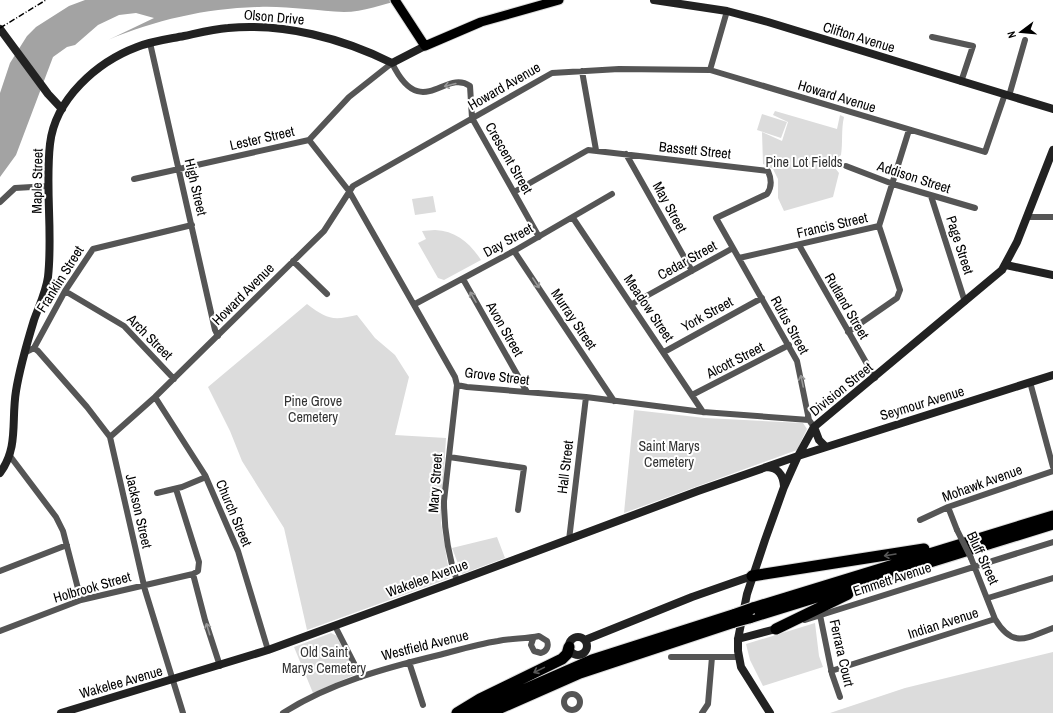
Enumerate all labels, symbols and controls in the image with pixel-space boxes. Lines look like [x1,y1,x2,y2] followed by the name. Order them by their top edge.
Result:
[243,5,305,29] street label: Olson Drive
[1001,12,1041,52] north arrow
[821,18,897,56] street label: Clifton Avenue
[1004,30,1019,40] text: N
[464,58,544,114] street label: Howard Avenue
[796,76,878,116] street label: Howard Avenue
[444,82,457,89] one-way arrow
[481,119,537,197] street label: Crescent Street
[228,122,296,154] street label: Lester Street
[658,137,732,163] street label: Bassett Street
[27,148,47,214] street label: Maple Street
[765,153,843,171] park label: Pine Lot Fields
[874,156,953,197] street label: Addison Street
[181,157,211,217] street label: High Street
[649,178,691,236] street label: May Street
[795,208,869,242] street label: Francis Street
[942,213,978,277] street label: Page Street
[480,219,536,261] street label: Day Street
[654,236,720,284] street label: Cedar Street
[32,242,88,316] street label: Franklin Street
[208,259,278,329] street label: Howard Avenue
[821,270,873,342] street label: Rutland Street
[620,271,678,345] street label: Meadow Street
[532,278,540,289] one-way arrow
[547,285,601,353] street label: Murray Street
[469,291,477,303] one-way arrow
[678,292,736,336] street label: York Street
[767,293,813,357] street label: Rufus Street
[482,298,528,359] street label: Avon Street
[123,310,177,364] street label: Arch Street
[702,338,767,383] street label: Alcott Street
[806,358,876,420] street label: Division Street
[464,363,530,389] street label: Grove Street
[798,375,806,388] one-way arrow
[878,382,966,424] street label: Seymour Avenue
[284,392,342,426] park label: Pine Grove Cemetery
[638,437,700,471] park label: Saint Marys Cemetery
[553,439,577,495] street label: Hall Street
[424,453,446,513] street label: Mary Street
[939,460,1025,506] street label: Mohawk Avenue
[122,472,156,550] street label: Jackson Street
[212,477,256,549] street label: Church Street
[963,529,1003,587] street label: Bluff Street
[884,551,897,559] one-way arrow
[384,555,470,601] street label: Wakelee Avenue
[851,558,933,600] street label: Emmett Avenue
[51,567,133,607] street label: Holbrook Street
[905,603,981,643] street label: Indian Avenue
[826,618,858,688] street label: Ferrara Court
[203,623,211,635] one-way arrow
[380,626,470,664] street label: Westfield Avenue
[282,643,366,677] park label: Old Saint Marys Cemetery
[77,662,165,702] street label: Wakelee Avenue
[534,667,546,674] one-way arrow

